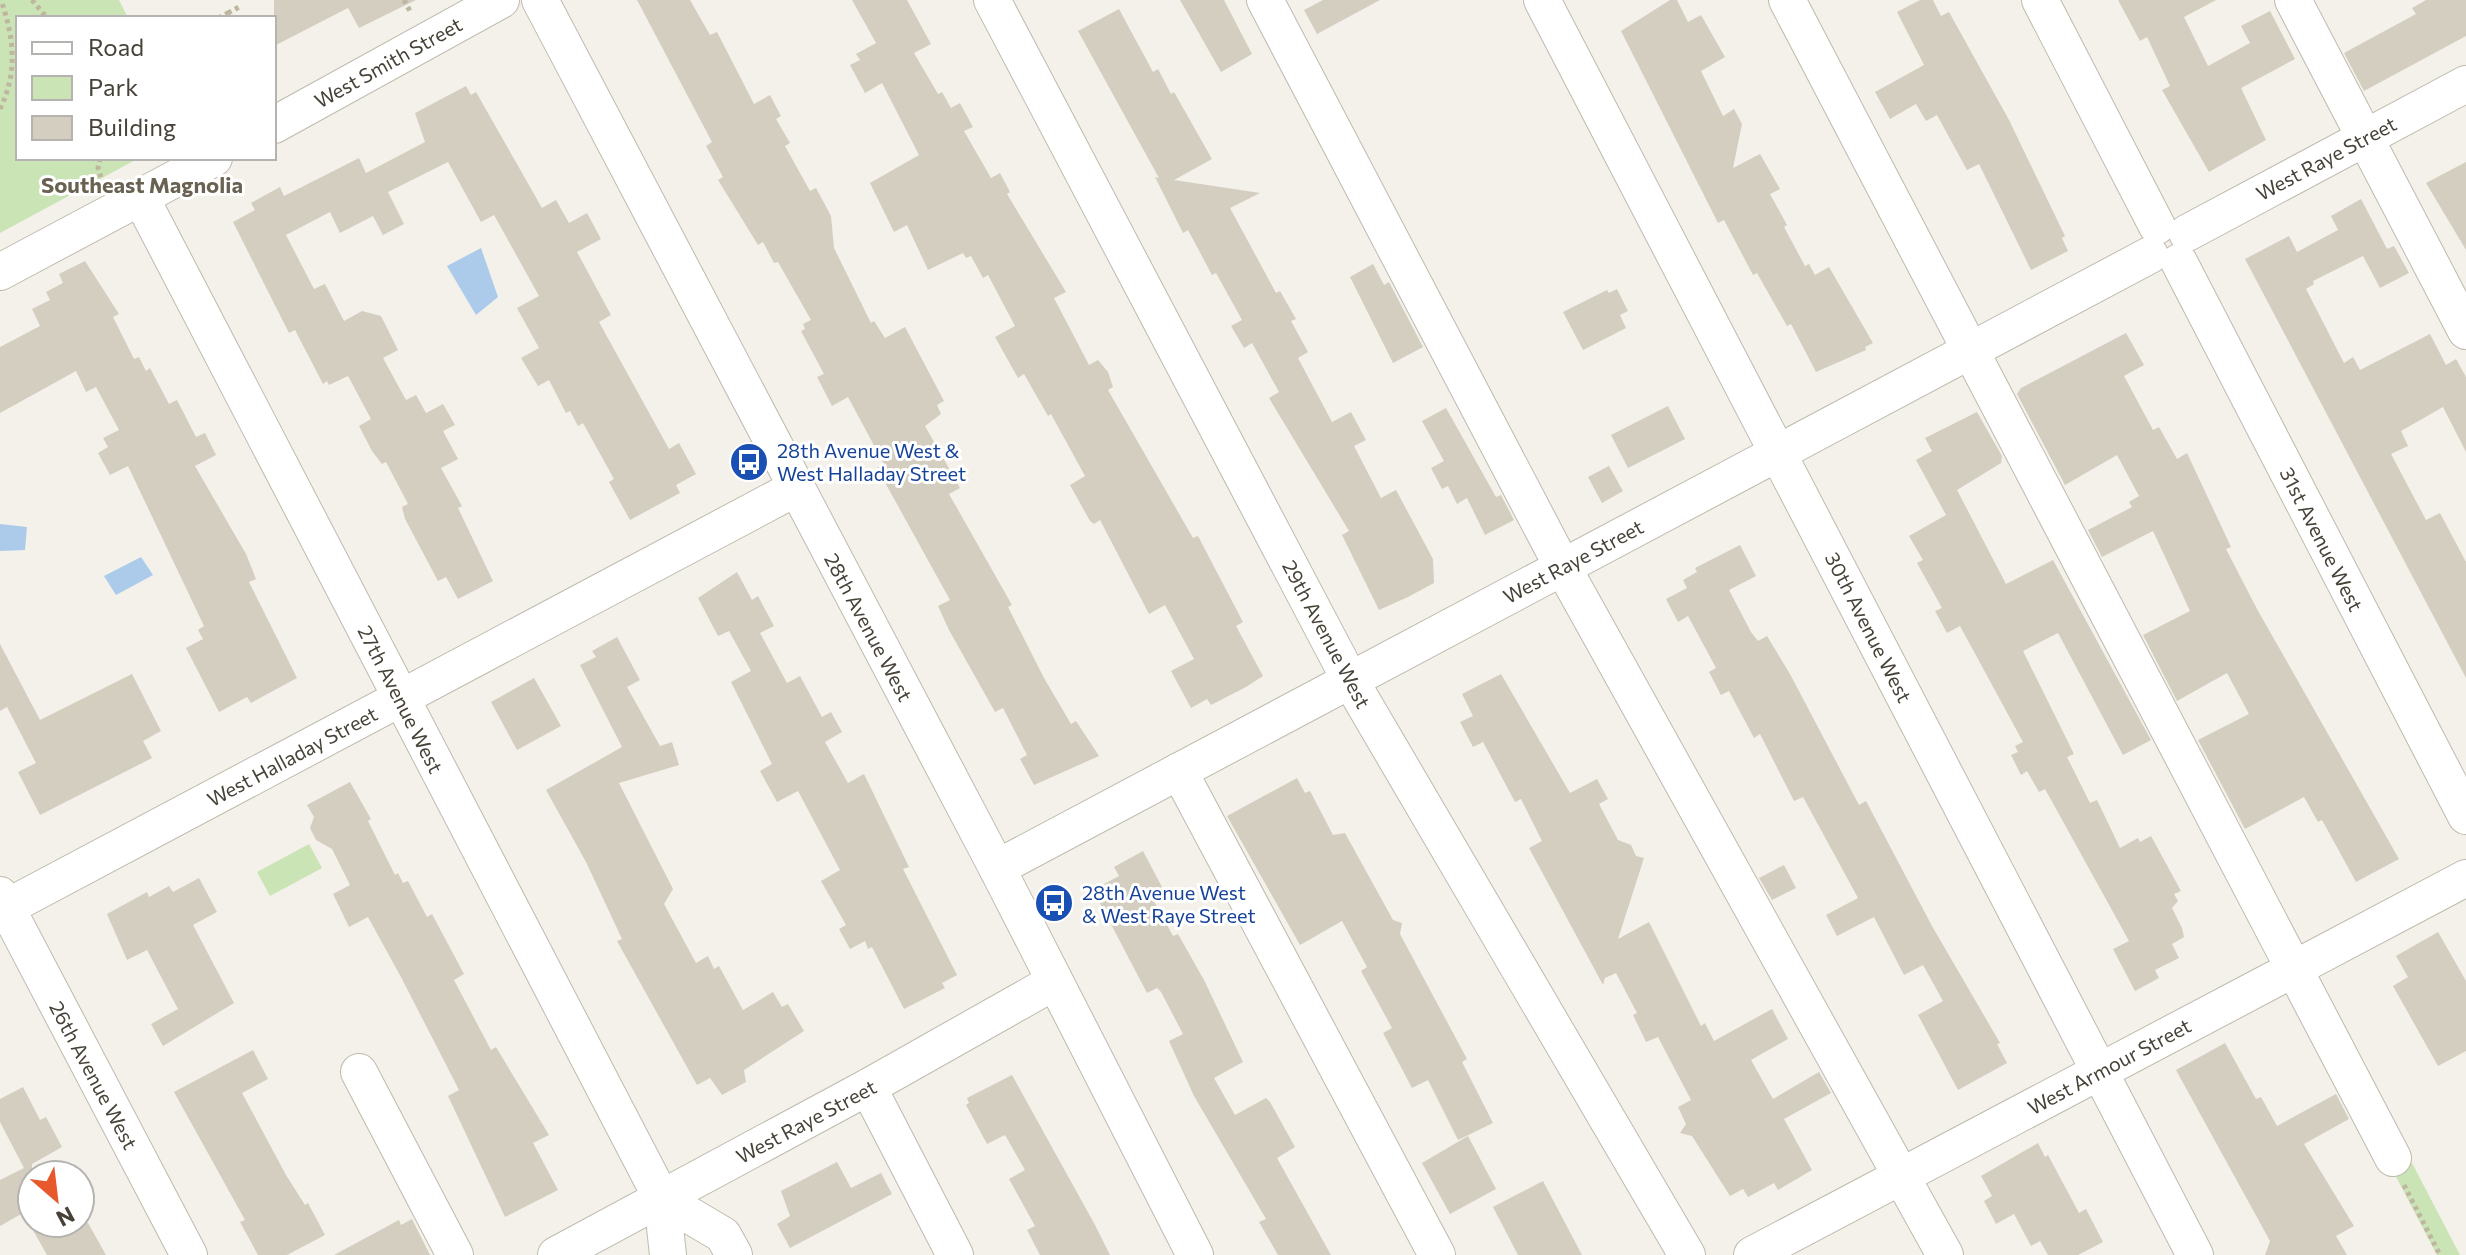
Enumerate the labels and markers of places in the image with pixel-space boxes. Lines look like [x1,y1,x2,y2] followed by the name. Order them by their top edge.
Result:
[777,438,966,485] place label: 28th Avenue West & West Halladay Street
[728,441,770,483] bus stop icon: 28th Avenue West & West Halladay Street
[1082,880,1256,927] place label: 28th Avenue West & West Raye Street
[1033,882,1075,924] bus stop icon: 28th Avenue West & West Raye Street

